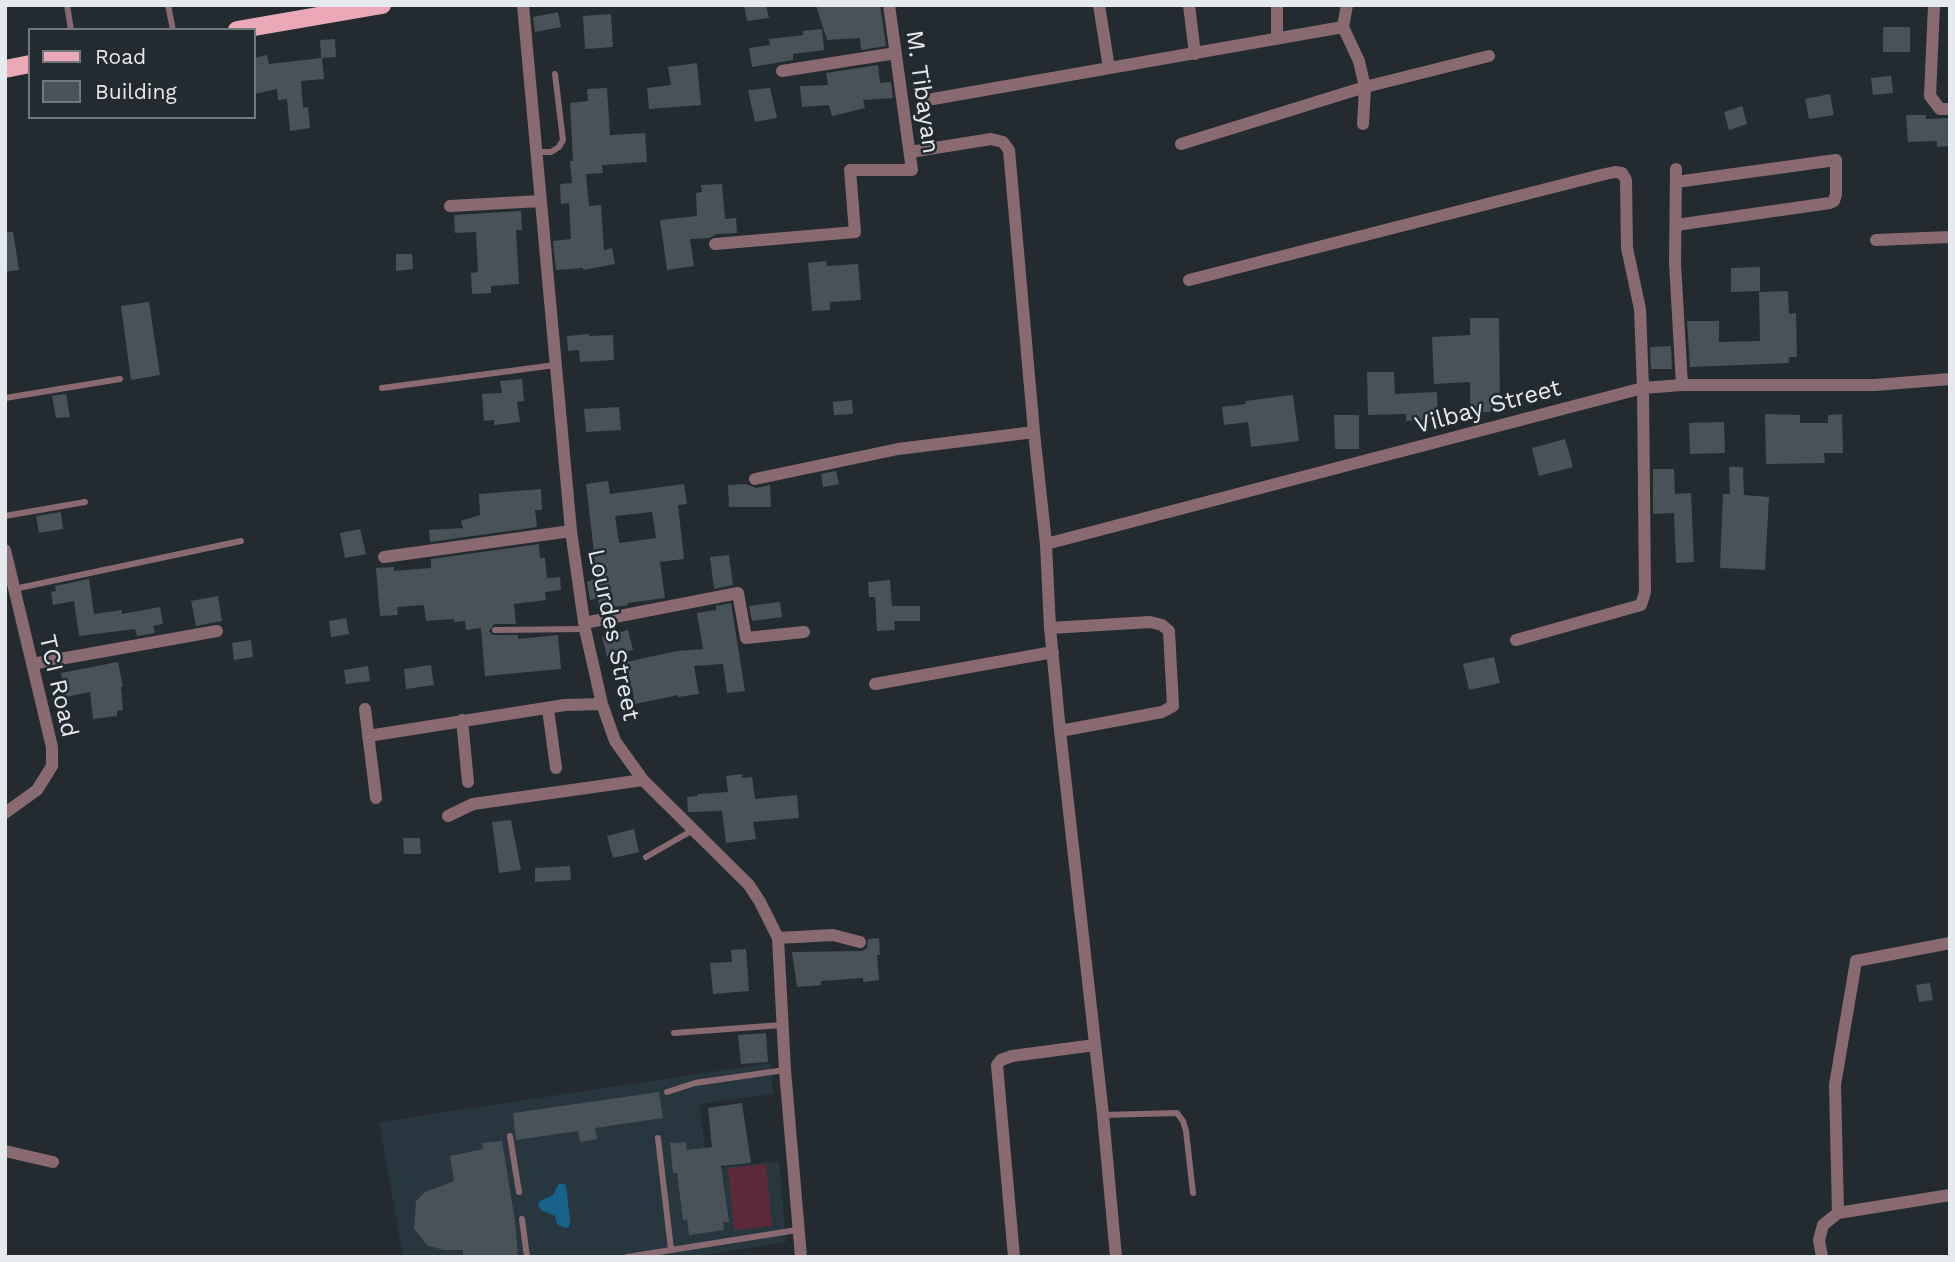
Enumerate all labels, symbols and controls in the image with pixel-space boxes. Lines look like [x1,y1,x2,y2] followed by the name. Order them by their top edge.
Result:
[28,28,256,119] legend
[899,29,945,155] street label: M. Tibayan
[95,44,146,69] text: Road
[95,79,177,104] text: Building
[1412,374,1564,440] street label: Vilbay Street
[581,547,645,723] street label: Lourdes Street
[32,632,84,740] street label: TCI Road

